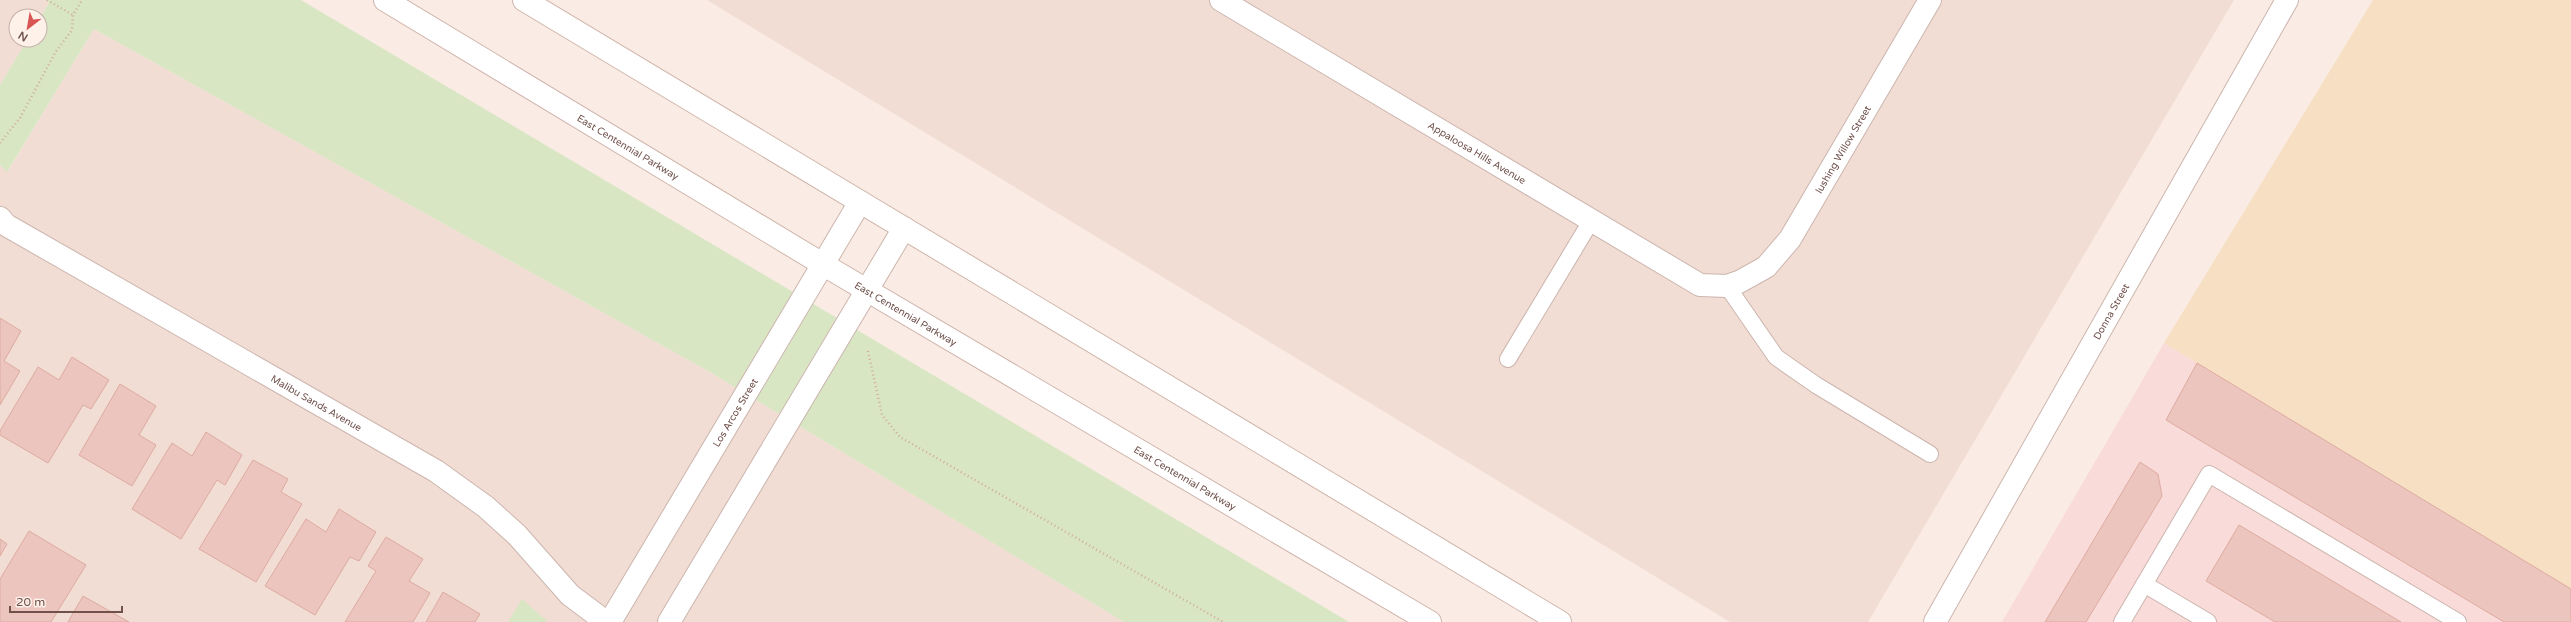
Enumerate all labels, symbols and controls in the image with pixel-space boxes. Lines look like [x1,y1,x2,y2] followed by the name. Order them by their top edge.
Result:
[8,8,48,48] north arrow
[16,28,30,44] text: N
[1813,103,1874,196] street label: lushing Willow Street
[575,112,681,183] street label: East Centennial Parkway
[1426,120,1528,187] street label: Appaloosa Hills Avenue
[852,279,959,349] street label: East Centennial Parkway
[2091,281,2132,342] street label: Donna Street
[268,373,364,434] street label: Malibu Sands Avenue
[711,376,761,449] street label: Los Arcos Street
[1131,444,1239,514] street label: East Centennial Parkway
[10,588,122,614] scale bar
[16,595,45,609] text: 20 m

